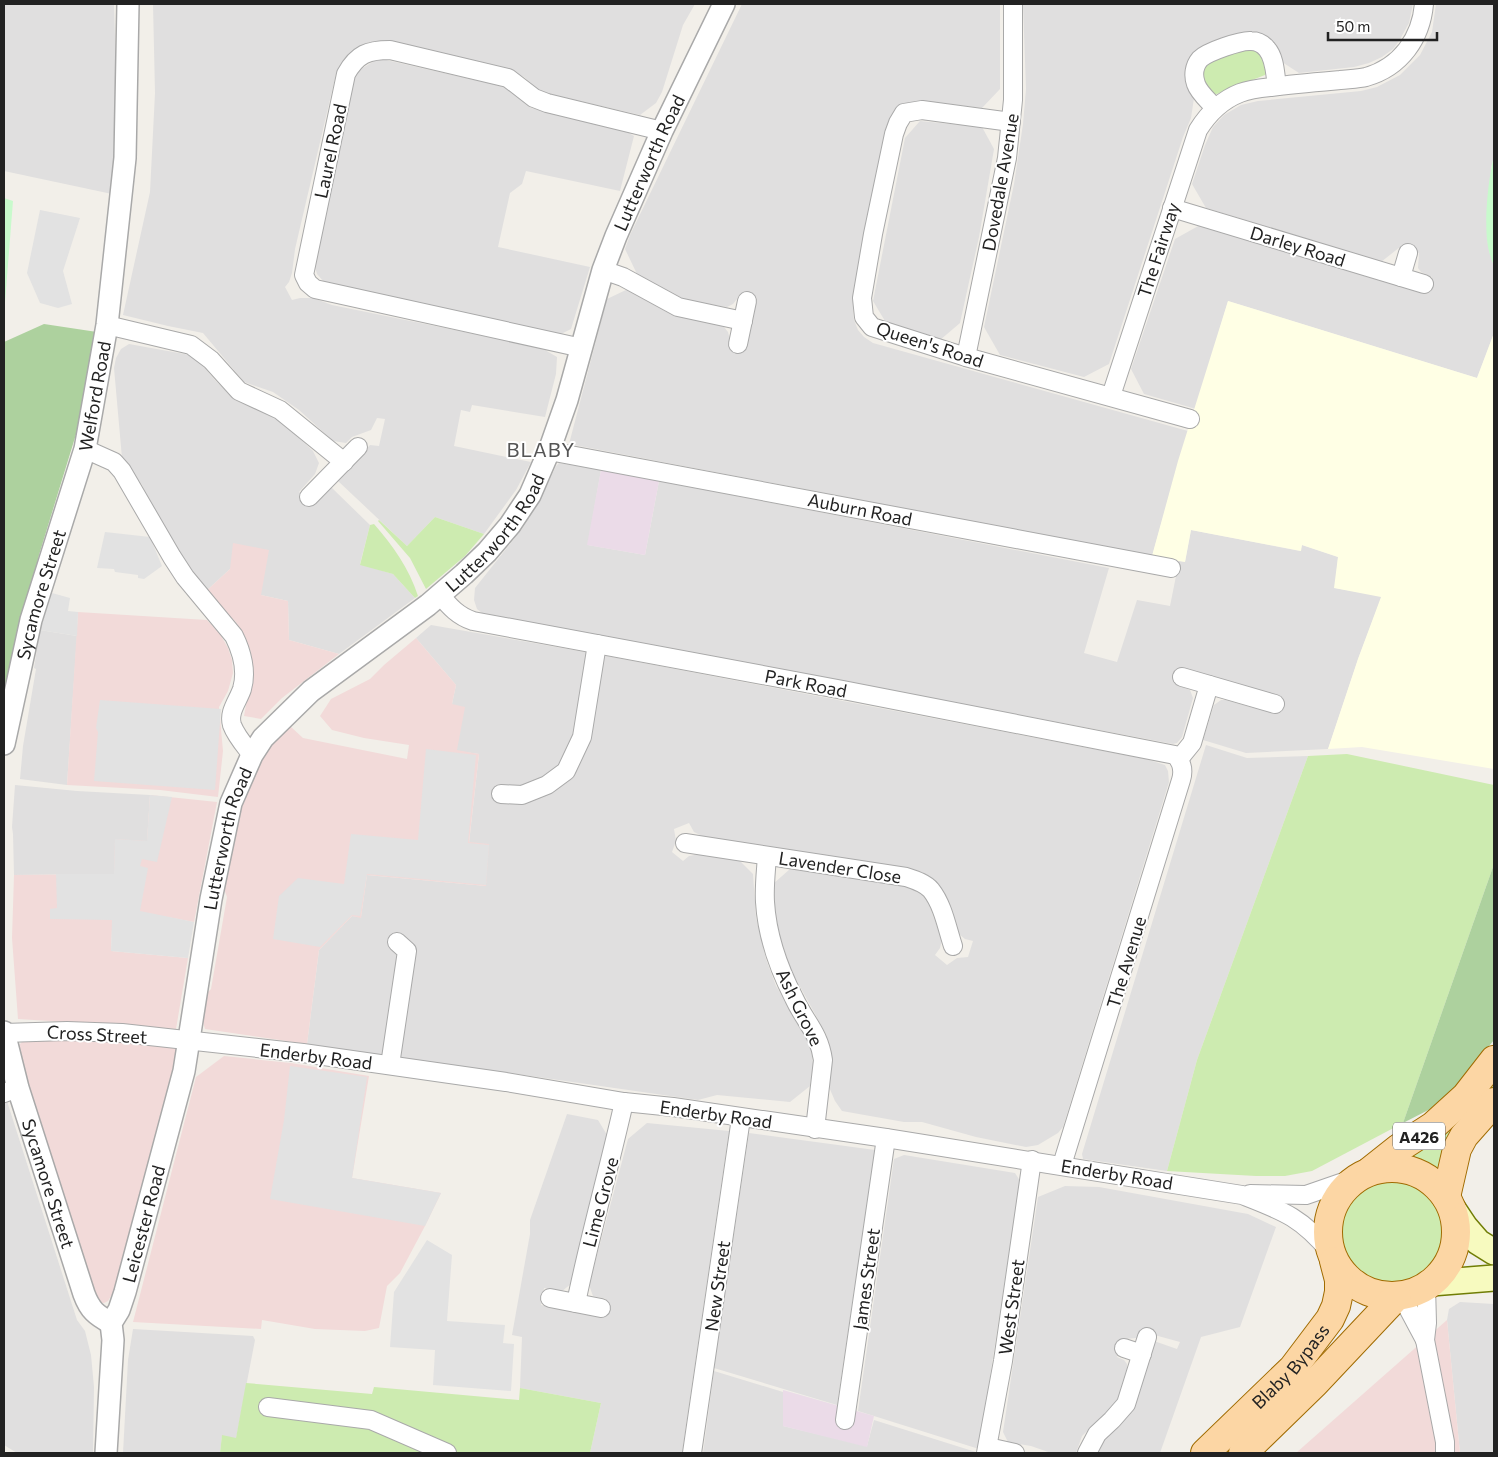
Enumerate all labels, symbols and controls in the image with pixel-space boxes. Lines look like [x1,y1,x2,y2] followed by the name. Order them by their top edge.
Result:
[1328,10,1437,42] scale bar
[1336,17,1370,35] text: 50 m
[609,91,689,234] street label: Lutterworth Road
[309,102,351,200] street label: Laurel Road
[977,111,1023,253] street label: Dovedale Avenue
[1132,200,1184,300] street label: The Fairway
[1248,221,1348,271] street label: Darley Road
[874,316,986,372] street label: Queen's Road
[74,339,115,453] street label: Welford Road
[507,437,575,461] district label: BLABY
[441,470,549,596] street label: Lutterworth Road
[806,488,914,530] street label: Auburn Road
[12,527,70,662] street label: Sycamore Street
[763,664,849,702] street label: Park Road
[198,764,256,912] street label: Lutterworth Road
[777,846,903,888] street label: Lavender Close
[1102,913,1150,1011] street label: The Avenue
[772,965,828,1049] street label: Ash Grove
[46,1020,148,1048] street label: Cross Street
[258,1038,374,1074] street label: Enderby Road
[658,1095,774,1133] street label: Enderby Road
[18,1116,80,1251] street label: Sycamore Street
[1393,1122,1445,1150] road number: A426
[577,1154,623,1250] street label: Lime Grove
[1059,1154,1175,1194] street label: Enderby Road
[117,1163,169,1285] street label: Leicester Road
[848,1227,884,1331] street label: James Street
[700,1239,734,1333] street label: New Street
[993,1258,1029,1356] street label: West Street
[1247,1319,1334,1413] street label: Blaby Bypass

